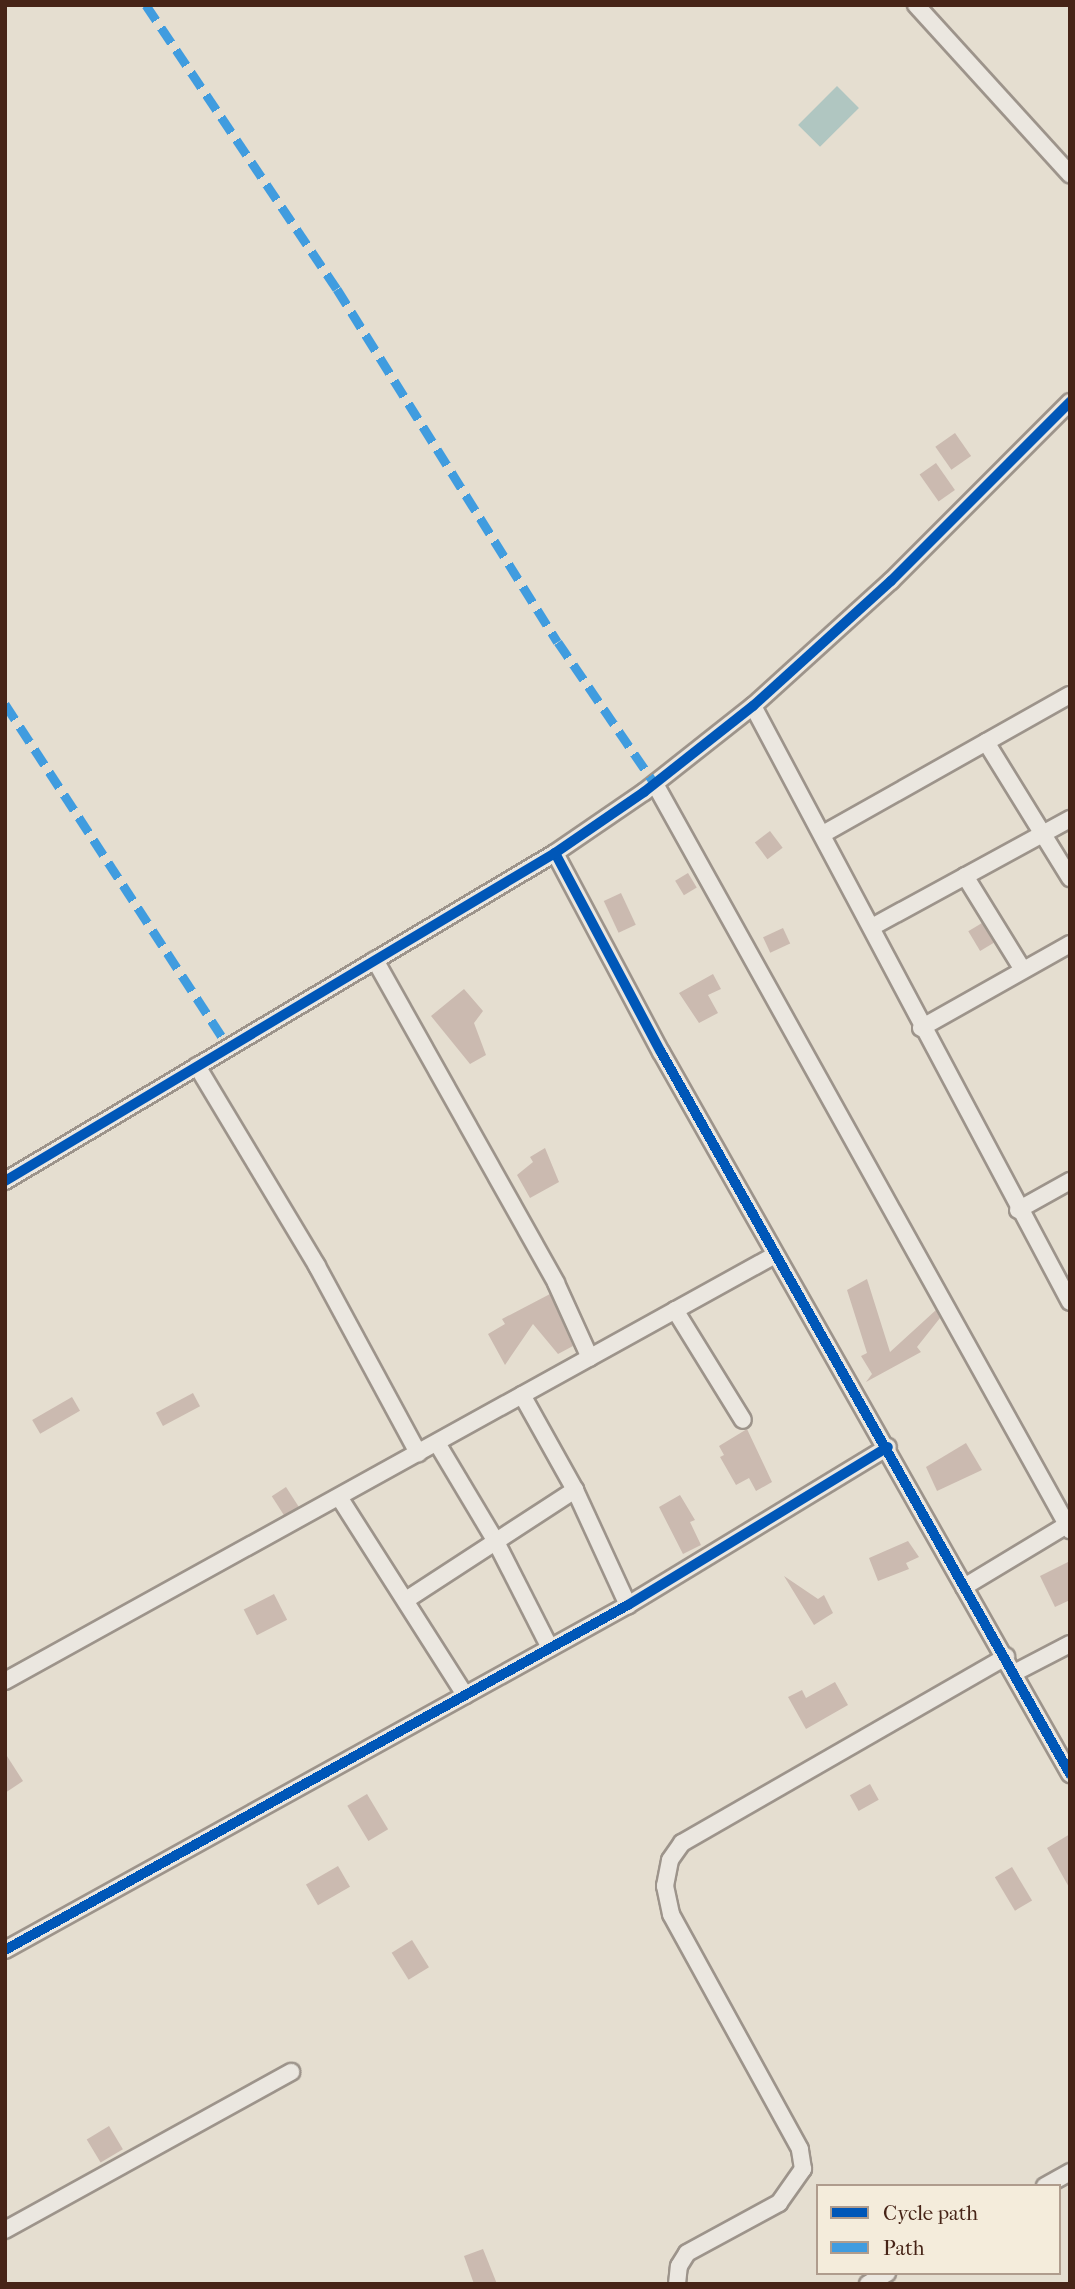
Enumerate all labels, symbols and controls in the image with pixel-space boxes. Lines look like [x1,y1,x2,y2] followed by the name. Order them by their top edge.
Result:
[816,2184,1061,2275] legend
[883,2201,978,2225] text: Cycle path
[883,2236,924,2260] text: Path

